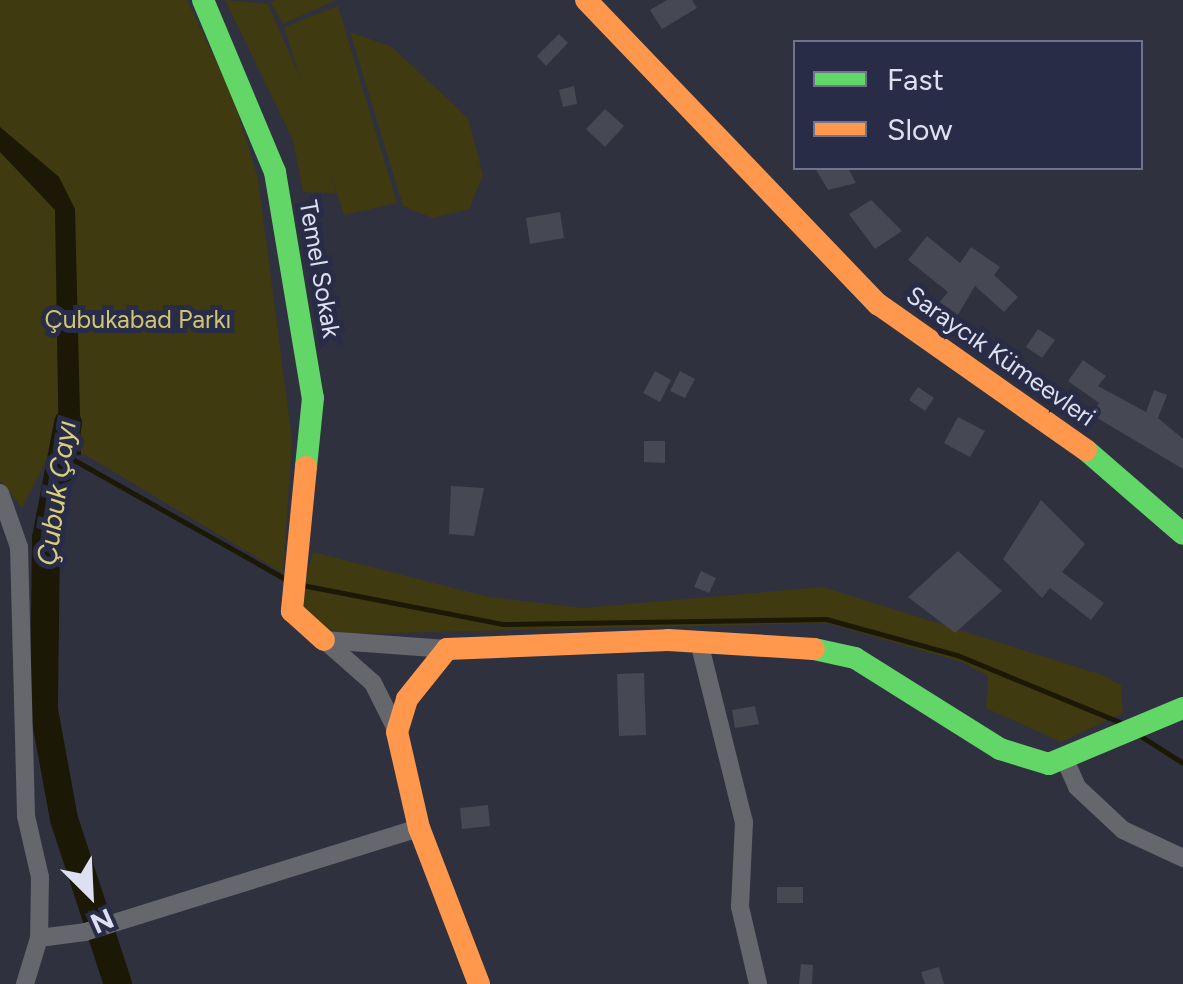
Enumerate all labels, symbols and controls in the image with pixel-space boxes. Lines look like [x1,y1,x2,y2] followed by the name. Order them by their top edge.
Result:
[793,40,1143,170] legend
[887,61,944,98] text: Fast
[887,111,953,148] text: Slow
[293,198,347,340] street label: Temel Sokak
[901,280,1101,432] street label: Saraycık Kümeevleri
[45,304,231,334] park label: Çubukabad Parkı
[29,418,83,568] water label: Çubuk Çayı
[40,844,140,944] north arrow
[85,901,119,941] text: N

